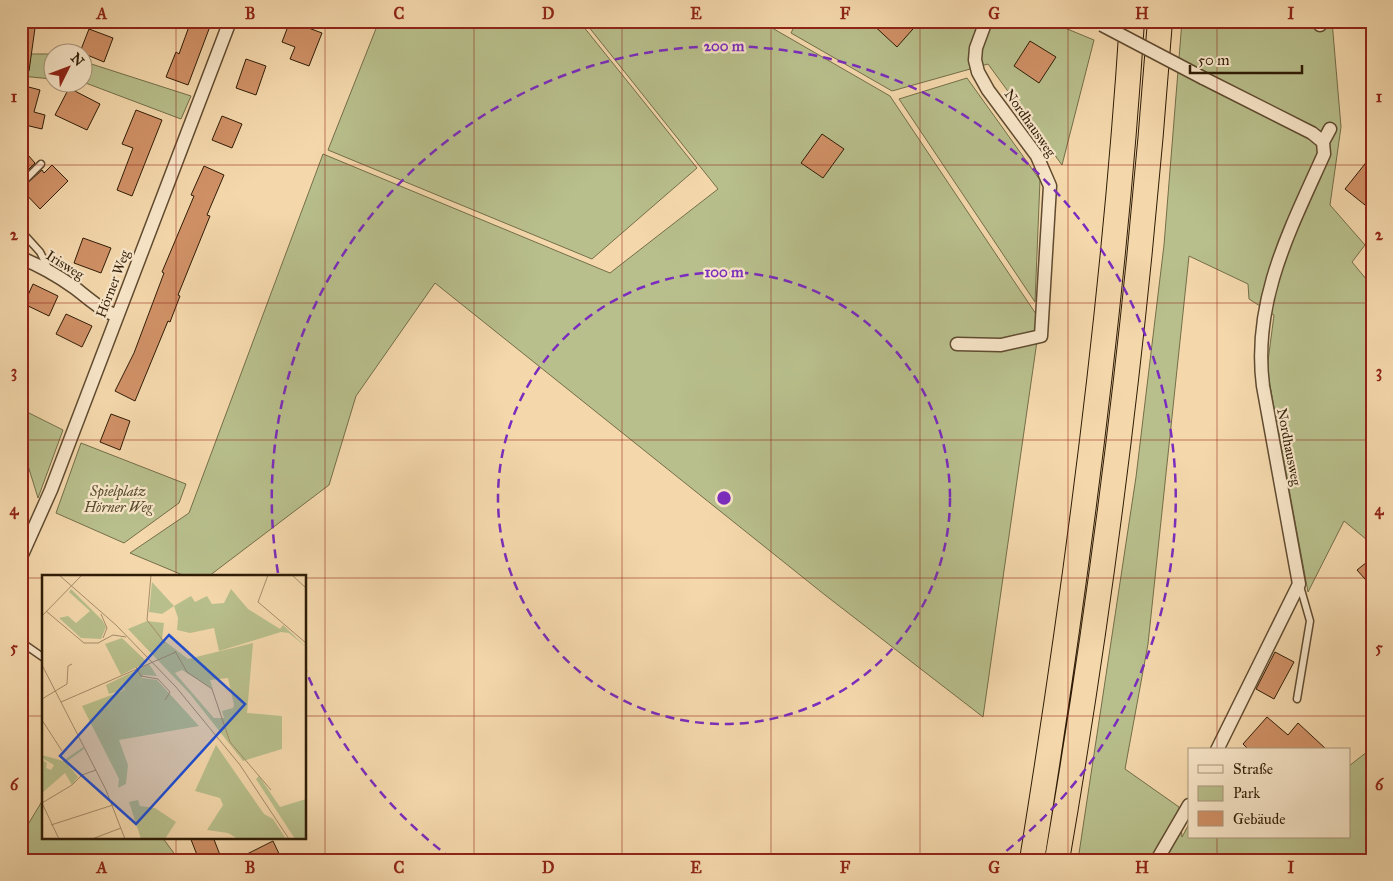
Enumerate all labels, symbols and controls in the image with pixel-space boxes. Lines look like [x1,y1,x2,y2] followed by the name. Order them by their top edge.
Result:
[96,4,108,23] text: A
[245,4,255,23] text: B
[394,4,405,23] text: C
[542,4,555,23] text: D
[690,4,702,23] text: E
[840,4,851,23] text: F
[988,4,1000,23] text: G
[1135,4,1149,23] text: H
[1288,4,1295,23] text: I
[704,37,745,55] text: 200 m
[42,42,92,92] north arrow
[1190,42,1303,74] scale bar
[67,50,88,70] text: N
[1198,51,1230,69] text: 50 m
[1000,86,1060,160] street label: Nordhausweg
[11,87,18,106] text: 1
[1376,87,1383,106] text: 1
[10,225,19,244] text: 2
[1375,225,1384,244] text: 2
[43,247,88,283] street label: Irisweg
[92,247,134,320] street label: Hörner Weg
[704,263,744,281] text: 100 m
[11,362,17,382] text: 3
[1376,362,1382,382] text: 3
[1273,407,1305,488] street label: Nordhausweg
[83,483,153,516] park label: Spielplatz Hörner Weg
[715,489,733,507] centre of rings
[10,500,20,520] text: 4
[1375,500,1385,520] text: 4
[42,575,306,838] inset map
[10,638,18,657] text: 5
[1375,638,1383,657] text: 5
[1188,748,1350,838] legend
[1233,760,1273,778] text: Straße
[10,775,19,794] text: 6
[1375,775,1384,794] text: 6
[1233,784,1260,802] text: Park
[1233,810,1286,828] text: Gebäude
[96,858,108,877] text: A
[245,858,255,877] text: B
[394,858,405,877] text: C
[542,858,555,877] text: D
[690,858,702,877] text: E
[840,858,851,877] text: F
[988,858,1000,877] text: G
[1135,858,1149,877] text: H
[1288,858,1295,877] text: I

